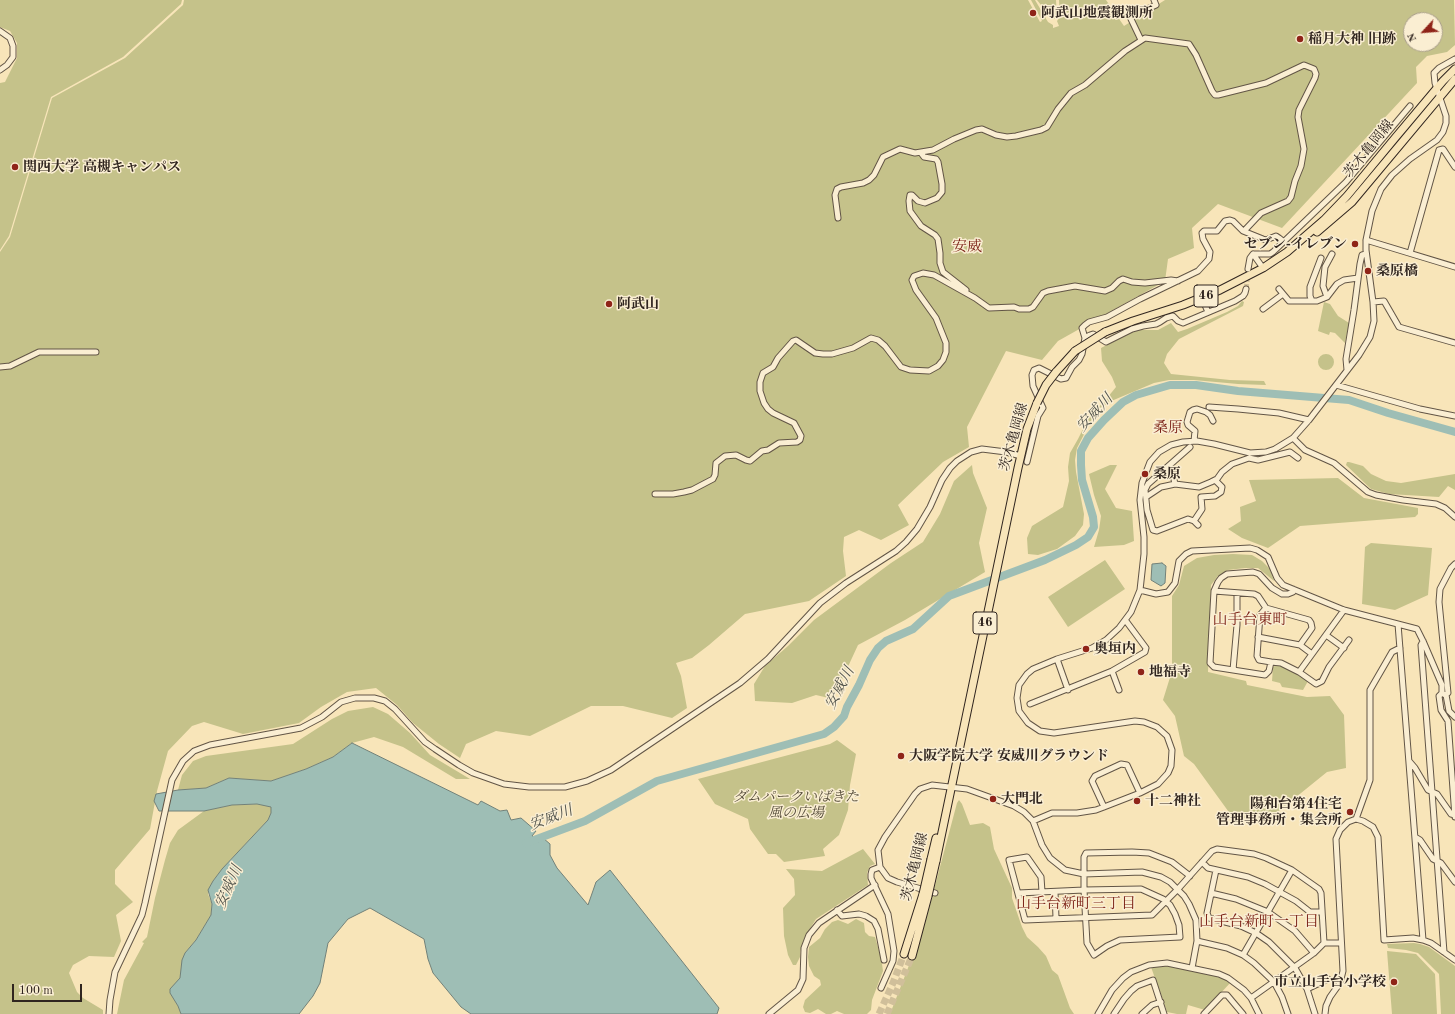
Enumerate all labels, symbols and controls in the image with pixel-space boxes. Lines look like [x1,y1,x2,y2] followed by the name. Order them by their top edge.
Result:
[1041,5,1153,21] place label: 阿武山地震観測所
[1028,8,1038,18] marker: 阿武山地震観測所
[1403,12,1443,52] north arrow
[1308,31,1396,47] place label: 稲月大神 旧跡
[1406,31,1419,43] text: N
[1295,34,1305,44] marker: 稲月大神 旧跡
[1340,117,1398,181] street label: 茨木亀岡線
[23,159,181,175] place label: 関西大学 高槻キャンパス
[10,162,20,172] marker: 関西大学 高槻キャンパス
[1244,236,1347,252] place label: セブン-イレブン
[952,238,982,256] district label: 安威
[1350,239,1360,249] marker: セブン-イレブン
[1376,263,1418,279] place label: 桑原橋
[1363,266,1373,276] marker: 桑原橋
[1194,285,1218,307] road number: 46
[617,296,659,312] place label: 阿武山
[604,299,614,309] marker: 阿武山
[1073,390,1117,436] water label: 安威川
[996,401,1032,473] street label: 茨木亀岡線
[1153,419,1183,437] district label: 桑原
[1153,466,1181,482] place label: 桑原
[1140,469,1150,479] marker: 桑原
[1213,611,1287,629] district label: 山手台東町
[973,612,997,634] road number: 46
[1094,641,1136,657] place label: 奥垣内
[1081,644,1091,654] marker: 奥垣内
[821,664,859,712] water label: 安威川
[1149,664,1191,680] place label: 地福寺
[1136,667,1146,677] marker: 地福寺
[909,748,1109,764] place label: 大阪学院大学 安威川グラウンド
[896,751,906,761] marker: 大阪学院大学 安威川グラウンド
[733,789,859,822] park label: ダムパークいばきた 風の広場
[1001,791,1043,807] place label: 大門北
[1145,793,1201,809] place label: 十二神社
[988,794,998,804] marker: 大門北
[1132,796,1142,806] marker: 十二神社
[1216,796,1342,828] place label: 陽和台第4住宅 管理事務所・集会所
[527,802,575,834] water label: 安威川
[1345,807,1355,817] marker: 陽和台第4住宅 管理事務所・集会所
[898,831,932,903] street label: 茨木亀岡線
[212,863,246,911] water label: 安威川
[1016,895,1136,913] district label: 山手台新町三丁目
[1199,913,1319,931] district label: 山手台新町一丁目
[1274,974,1386,990] place label: 市立山手台小学校
[14,976,84,1002] scale bar
[1389,977,1399,987] marker: 市立山手台小学校
[19,985,53,997] text: 100 m

